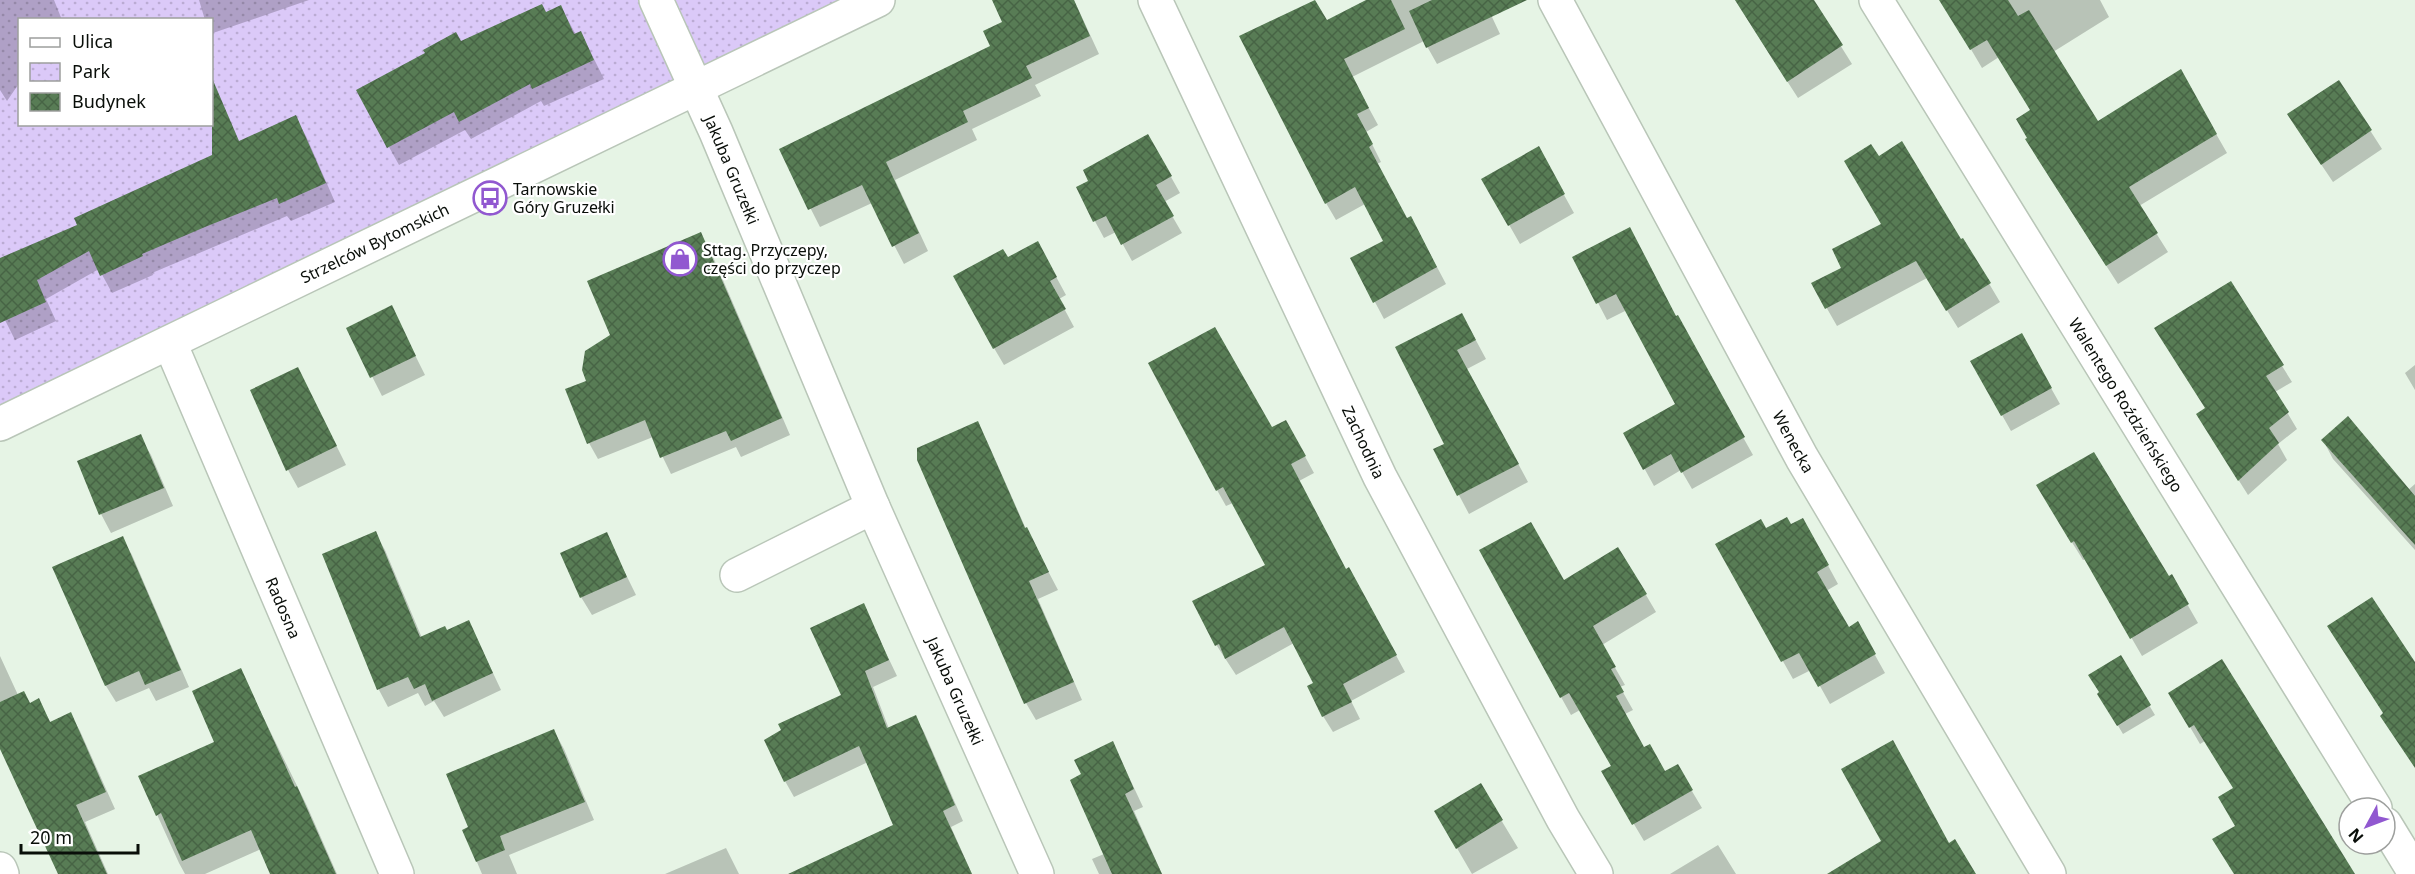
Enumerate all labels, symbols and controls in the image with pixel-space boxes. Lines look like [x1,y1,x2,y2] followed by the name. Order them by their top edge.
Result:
[18,18,213,126] legend
[72,29,113,53] text: Ulica
[72,59,110,83] text: Park
[72,89,146,113] text: Budynek
[698,110,764,228] street label: Jakuba Gruzełki
[513,178,615,218] place label: Tarnowskie Góry Gruzełki
[472,180,508,216] bus stop icon: Tarnowskie Góry Gruzełki
[297,198,453,288] street label: Strzelców Bytomskich
[703,239,841,279] place label: Sttag. Przyczepy, części do przyczep
[662,241,698,277] shop icon: Sttag. Przyczepy, części do przyczep
[2064,313,2188,496] street label: Walentego Roździeńskiego
[1337,402,1390,482] street label: Zachodnia
[1768,407,1819,477] street label: Wenecka
[260,574,306,642] street label: Radosna
[921,632,989,749] street label: Jakuba Gruzełki
[2337,796,2397,856] north arrow
[21,817,138,855] scale bar
[2343,824,2368,848] text: N
[30,825,72,849] text: 20 m

